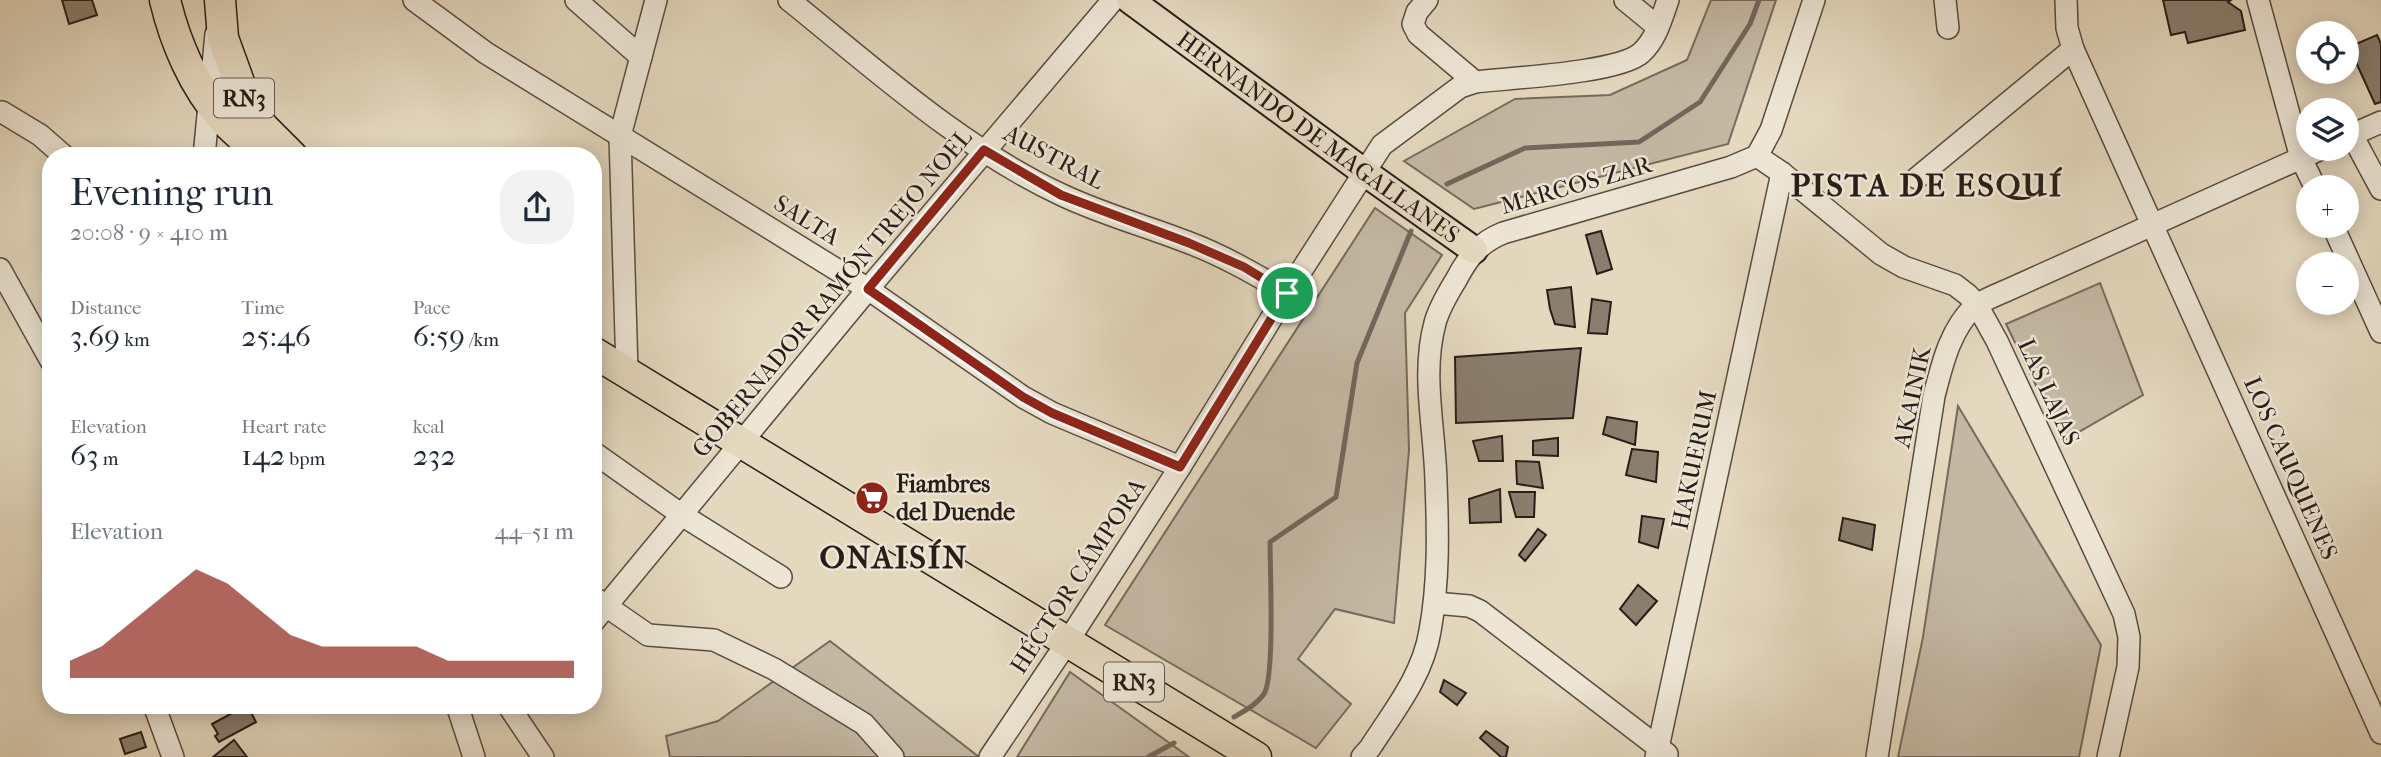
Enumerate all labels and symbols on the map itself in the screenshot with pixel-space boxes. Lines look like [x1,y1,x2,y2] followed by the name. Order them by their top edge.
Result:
[1171,25,1465,249] street label: HERNANDO DE MAGALLANES
[214,78,274,118] road number: RN3
[998,118,1109,195] street label: AUSTRAL
[686,122,978,463] street label: GOBERNADOR RAMÓN TREJO NOEL
[1497,150,1656,220] street label: MARCOS ZAR
[1791,166,2063,204] district label: PISTA DE ESQUÍ
[769,189,846,251] street label: SALTA
[1257,263,1317,323] pin
[2012,334,2086,450] street label: LAS LAJAS
[1887,342,1937,451] street label: AKAINIK
[2238,372,2344,564] street label: LOS CAUQUENES
[1666,388,1722,532] street label: HAKUERUM
[895,470,1015,526] place label: Fiambres del Duende
[1004,472,1152,679] street label: HÉCTOR CÁMPORA
[853,479,891,517] supermarket icon: Fiambres del Duende
[819,538,969,576] district label: ONAISÍN
[1104,662,1164,702] road number: RN3

